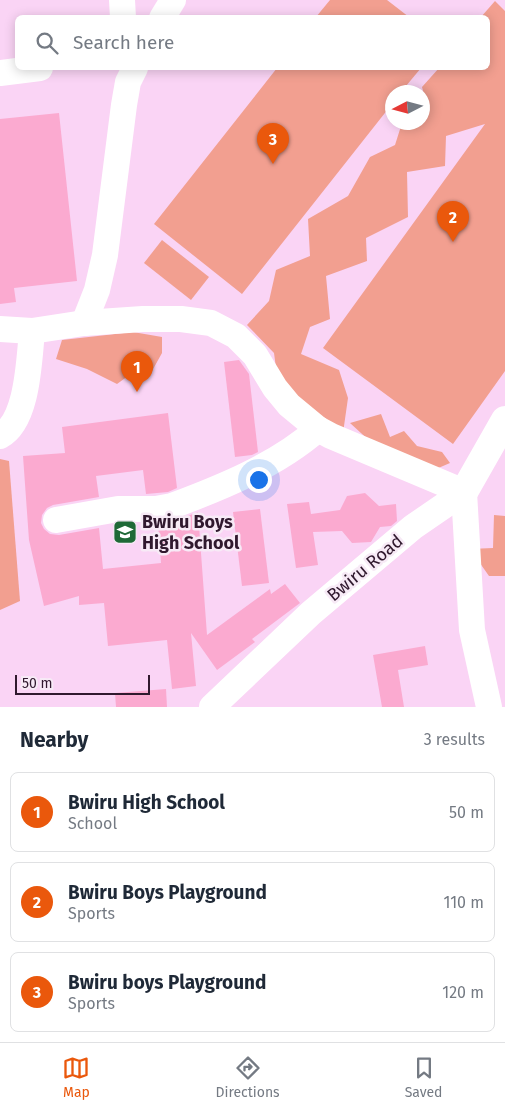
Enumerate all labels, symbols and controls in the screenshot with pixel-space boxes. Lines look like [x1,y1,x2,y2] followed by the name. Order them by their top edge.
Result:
[15,15,490,70] search box
[33,29,61,57] icon: search
[73,31,174,54] text: Search here
[385,85,430,130] north arrow
[257,123,289,164] pin: 3
[437,201,469,242] pin: 2
[121,351,153,392] pin: 1
[246,467,272,493] your location
[142,511,240,554] place label: Bwiru Boys High School
[112,519,138,545] school or university icon: Bwiru Boys High School
[322,530,408,606] street label: Bwiru Road
[15,672,150,695] scale bar
[22,675,53,692] text: 50 m
[20,727,88,753] text: Nearby
[424,730,485,749] text: 3 results
[68,791,225,814] text: Bwiru High School
[33,803,41,822] text: 1
[449,803,484,822] text: 50 m
[68,814,117,833] text: School
[68,881,267,904] text: Bwiru Boys Playground
[33,893,41,912] text: 2
[443,893,484,912] text: 110 m
[68,904,115,923] text: Sports
[68,971,266,994] text: Bwiru boys Playground
[33,983,41,1002] text: 3
[442,983,484,1002] text: 120 m
[68,994,115,1013] text: Sports
[62,1054,90,1101] tab: Map
[215,1054,280,1101] tab: Directions
[405,1054,443,1101] tab: Saved

